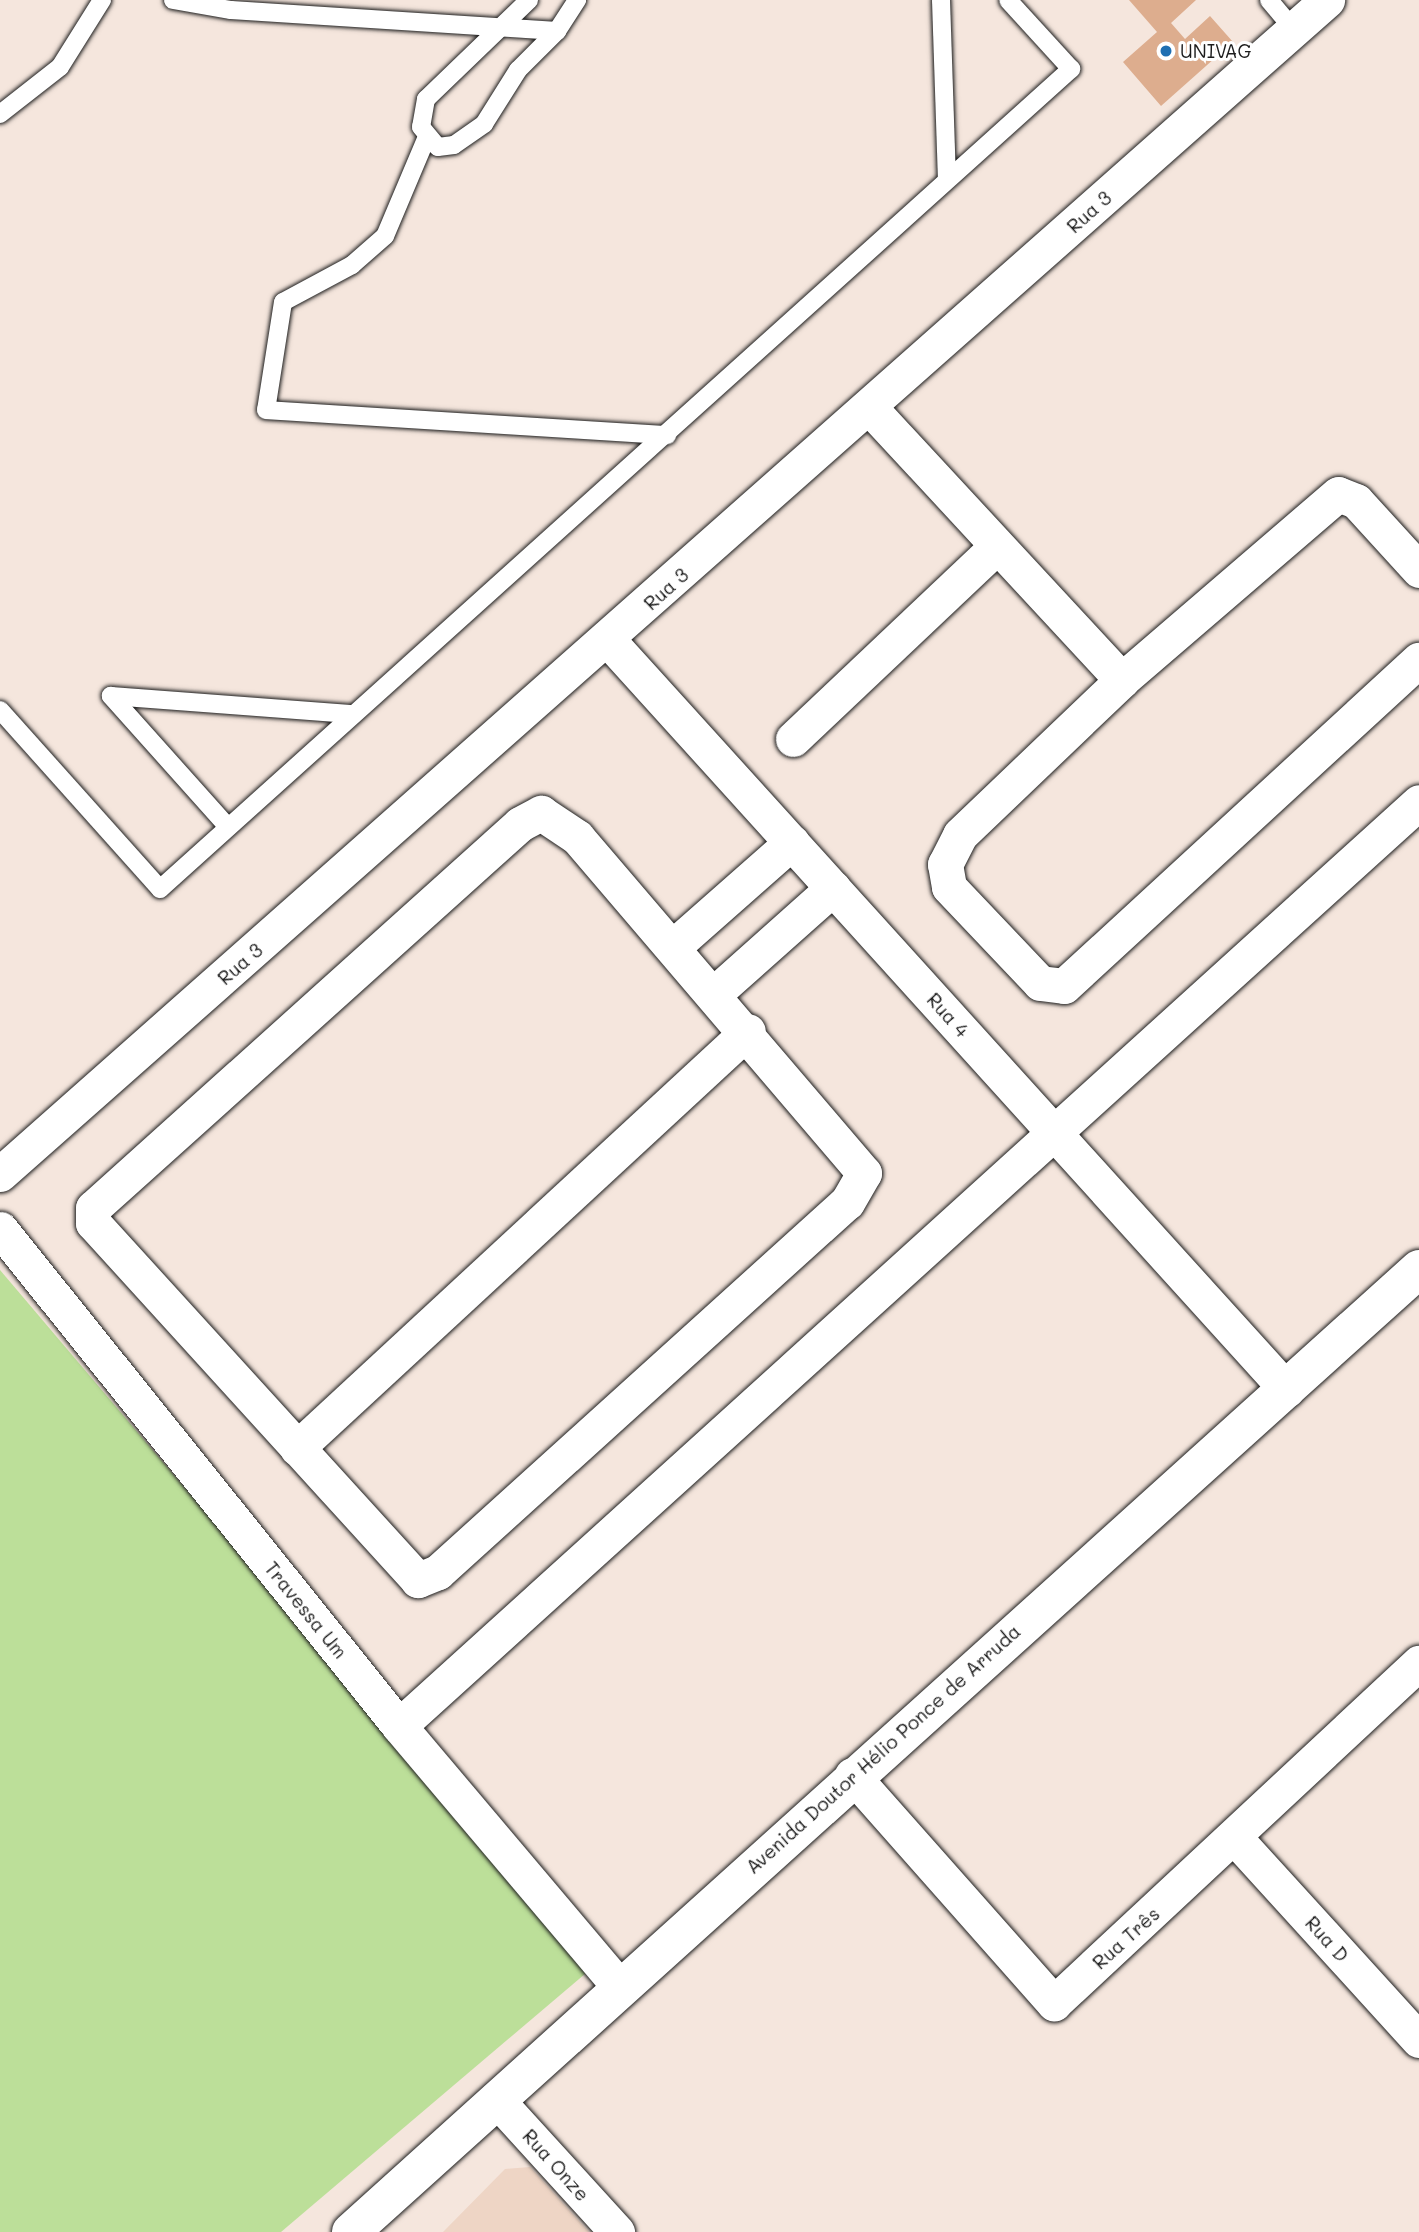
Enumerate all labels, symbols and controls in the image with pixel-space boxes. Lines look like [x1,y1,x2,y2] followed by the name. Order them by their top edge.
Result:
[1180,40,1252,62] place label: UNIVAG
[1158,43,1174,59] marker: UNIVAG
[1062,186,1116,238] street label: Rua 3
[639,563,693,615] street label: Rua 3
[213,938,267,990] street label: Rua 3
[922,988,974,1042] street label: Rua 4
[260,1557,352,1663] street label: Travessa Um
[741,1620,1025,1878] street label: Avenida Doutor Hélio Ponce de Arruda
[1088,1902,1164,1974] street label: Rua Três
[1301,1911,1353,1967] street label: Rua D
[518,2125,594,2205] street label: Rua Onze

